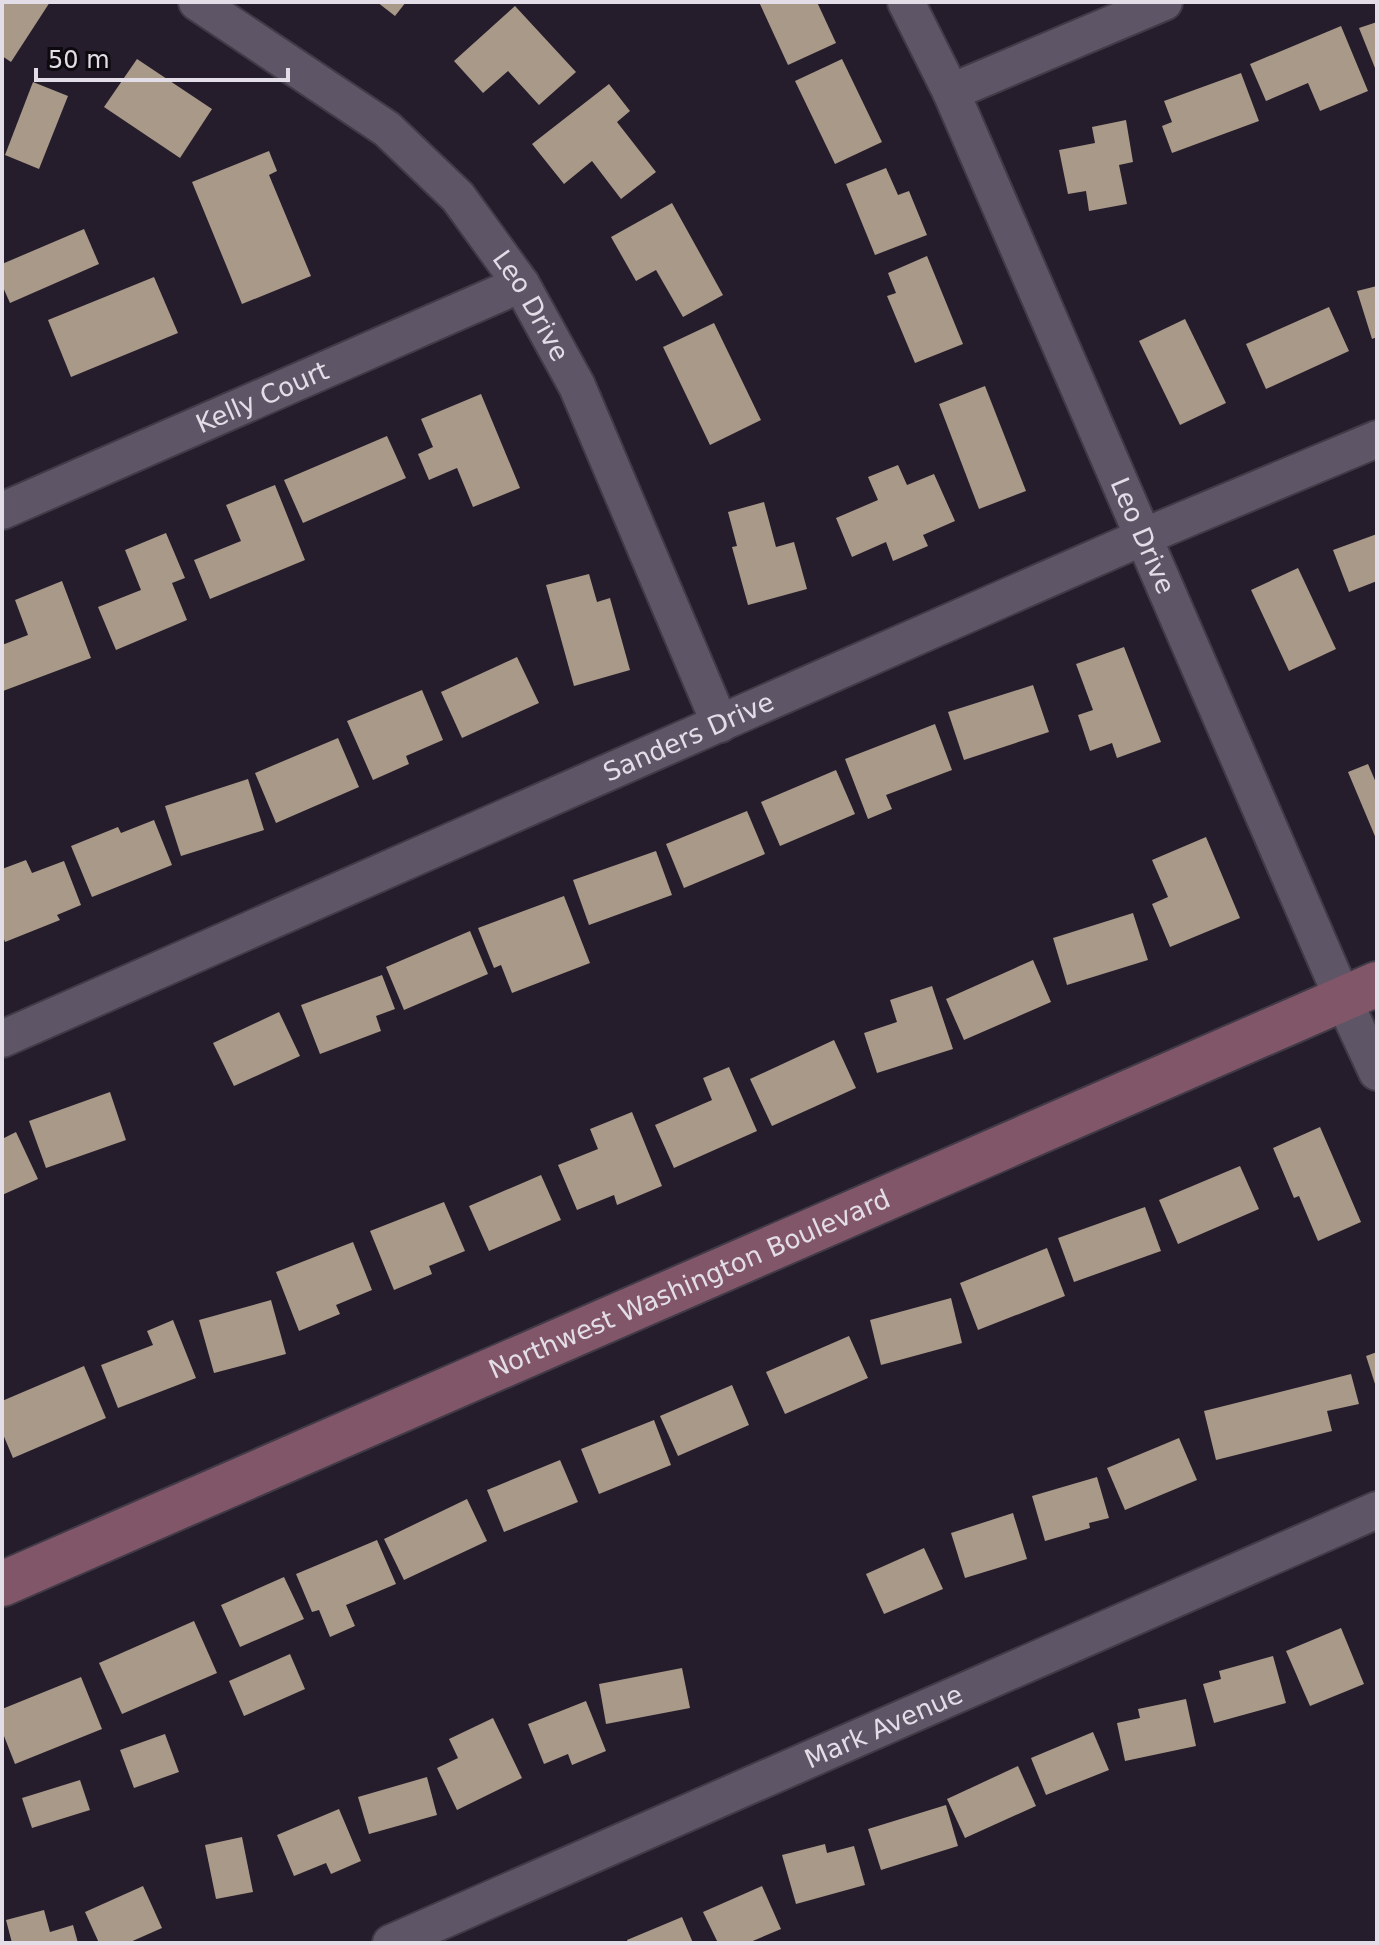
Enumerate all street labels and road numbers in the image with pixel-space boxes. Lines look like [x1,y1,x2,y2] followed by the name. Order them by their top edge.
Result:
[487,244,575,366] street label: Leo Drive
[191,355,333,439] street label: Kelly Court
[1104,473,1181,598] street label: Leo Drive
[599,686,778,788] street label: Sanders Drive
[484,1183,895,1385] street label: Northwest Washington Boulevard
[800,1679,967,1774] street label: Mark Avenue

